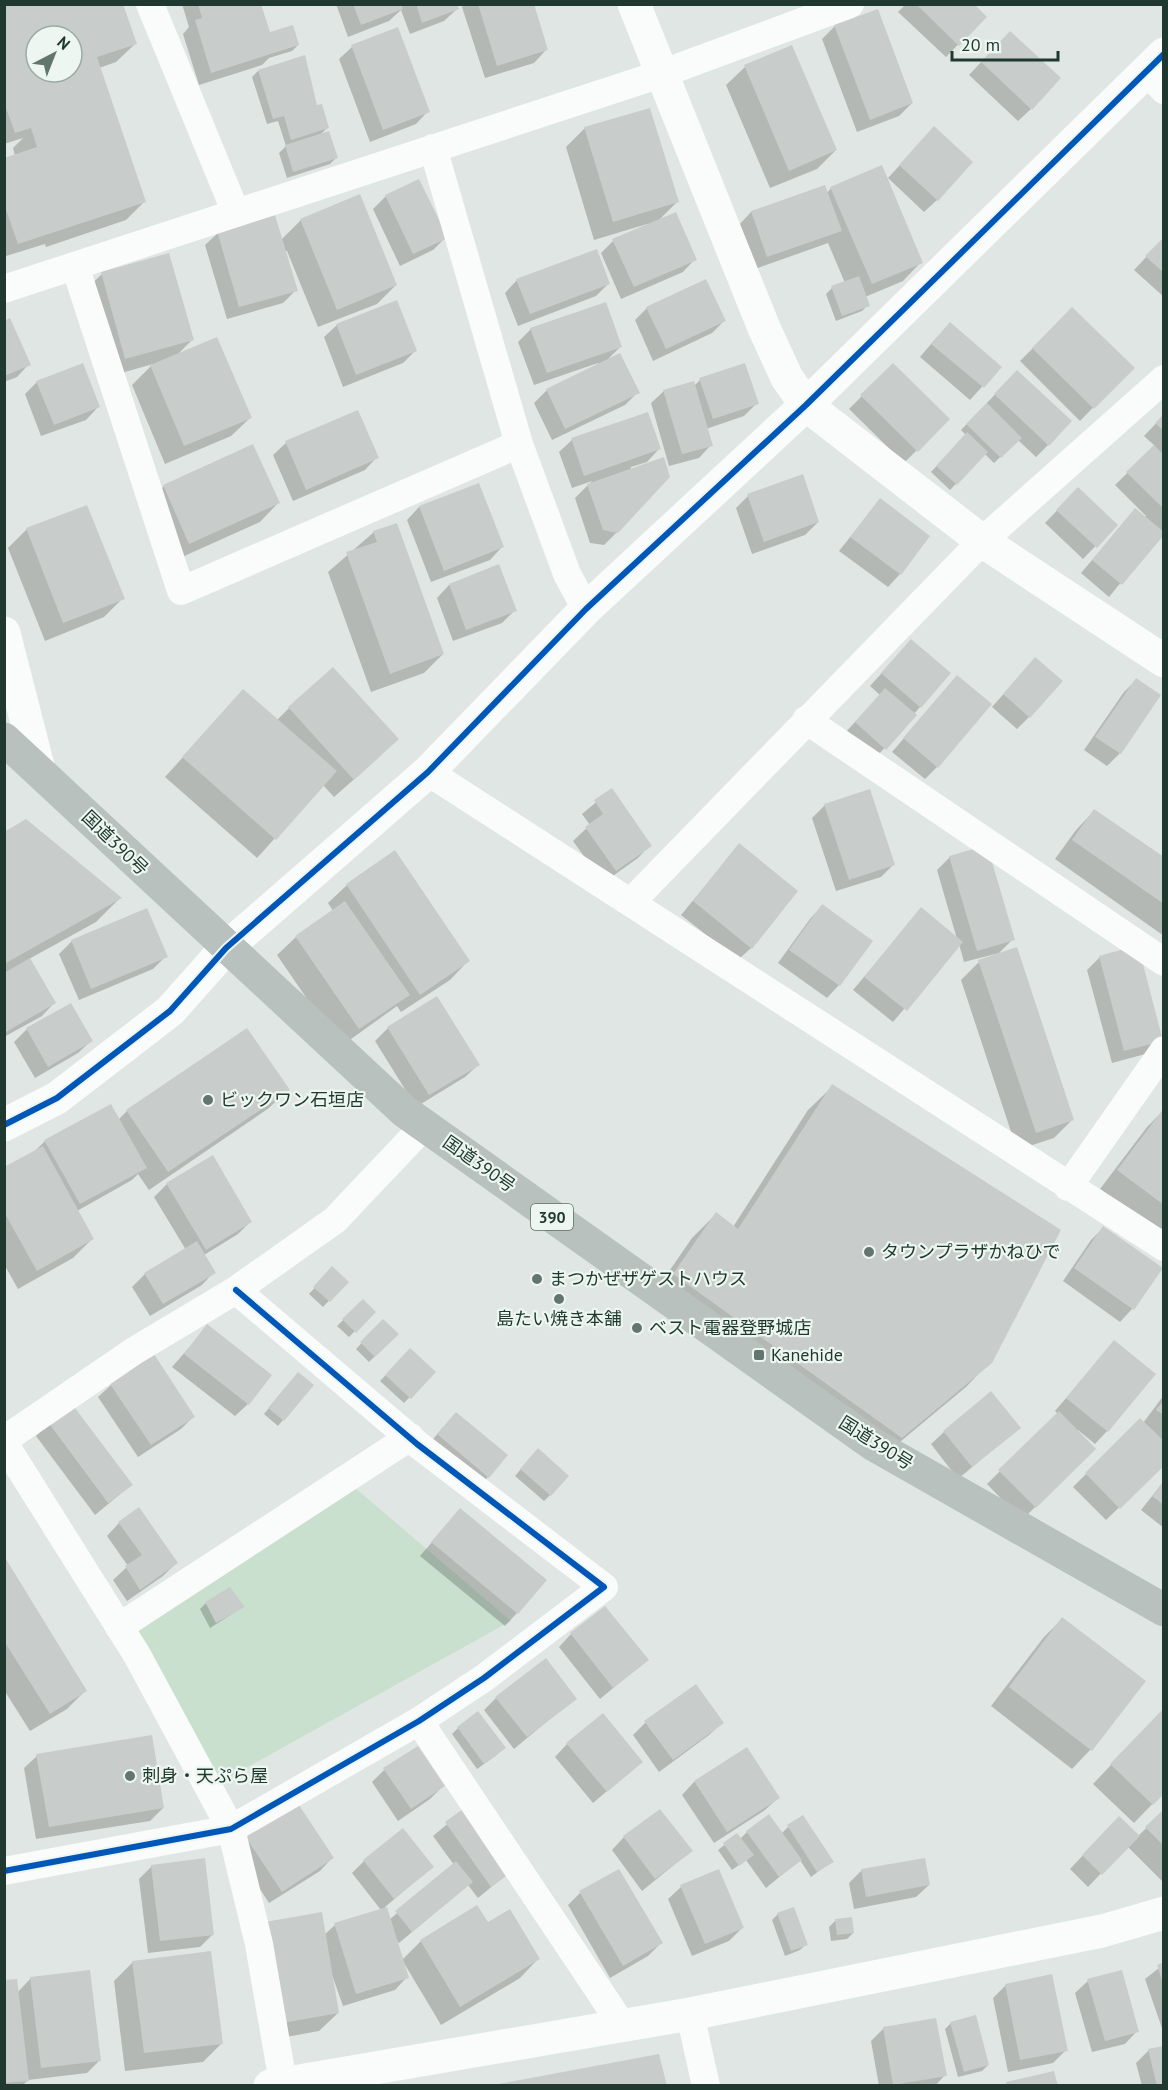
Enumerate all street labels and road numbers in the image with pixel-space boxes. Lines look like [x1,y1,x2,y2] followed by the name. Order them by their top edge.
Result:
[77,805,153,880] street label: 国道390号
[439,1130,520,1197] street label: 国道390号
[531,1204,573,1230] road number: 390
[835,1411,918,1474] street label: 国道390号

